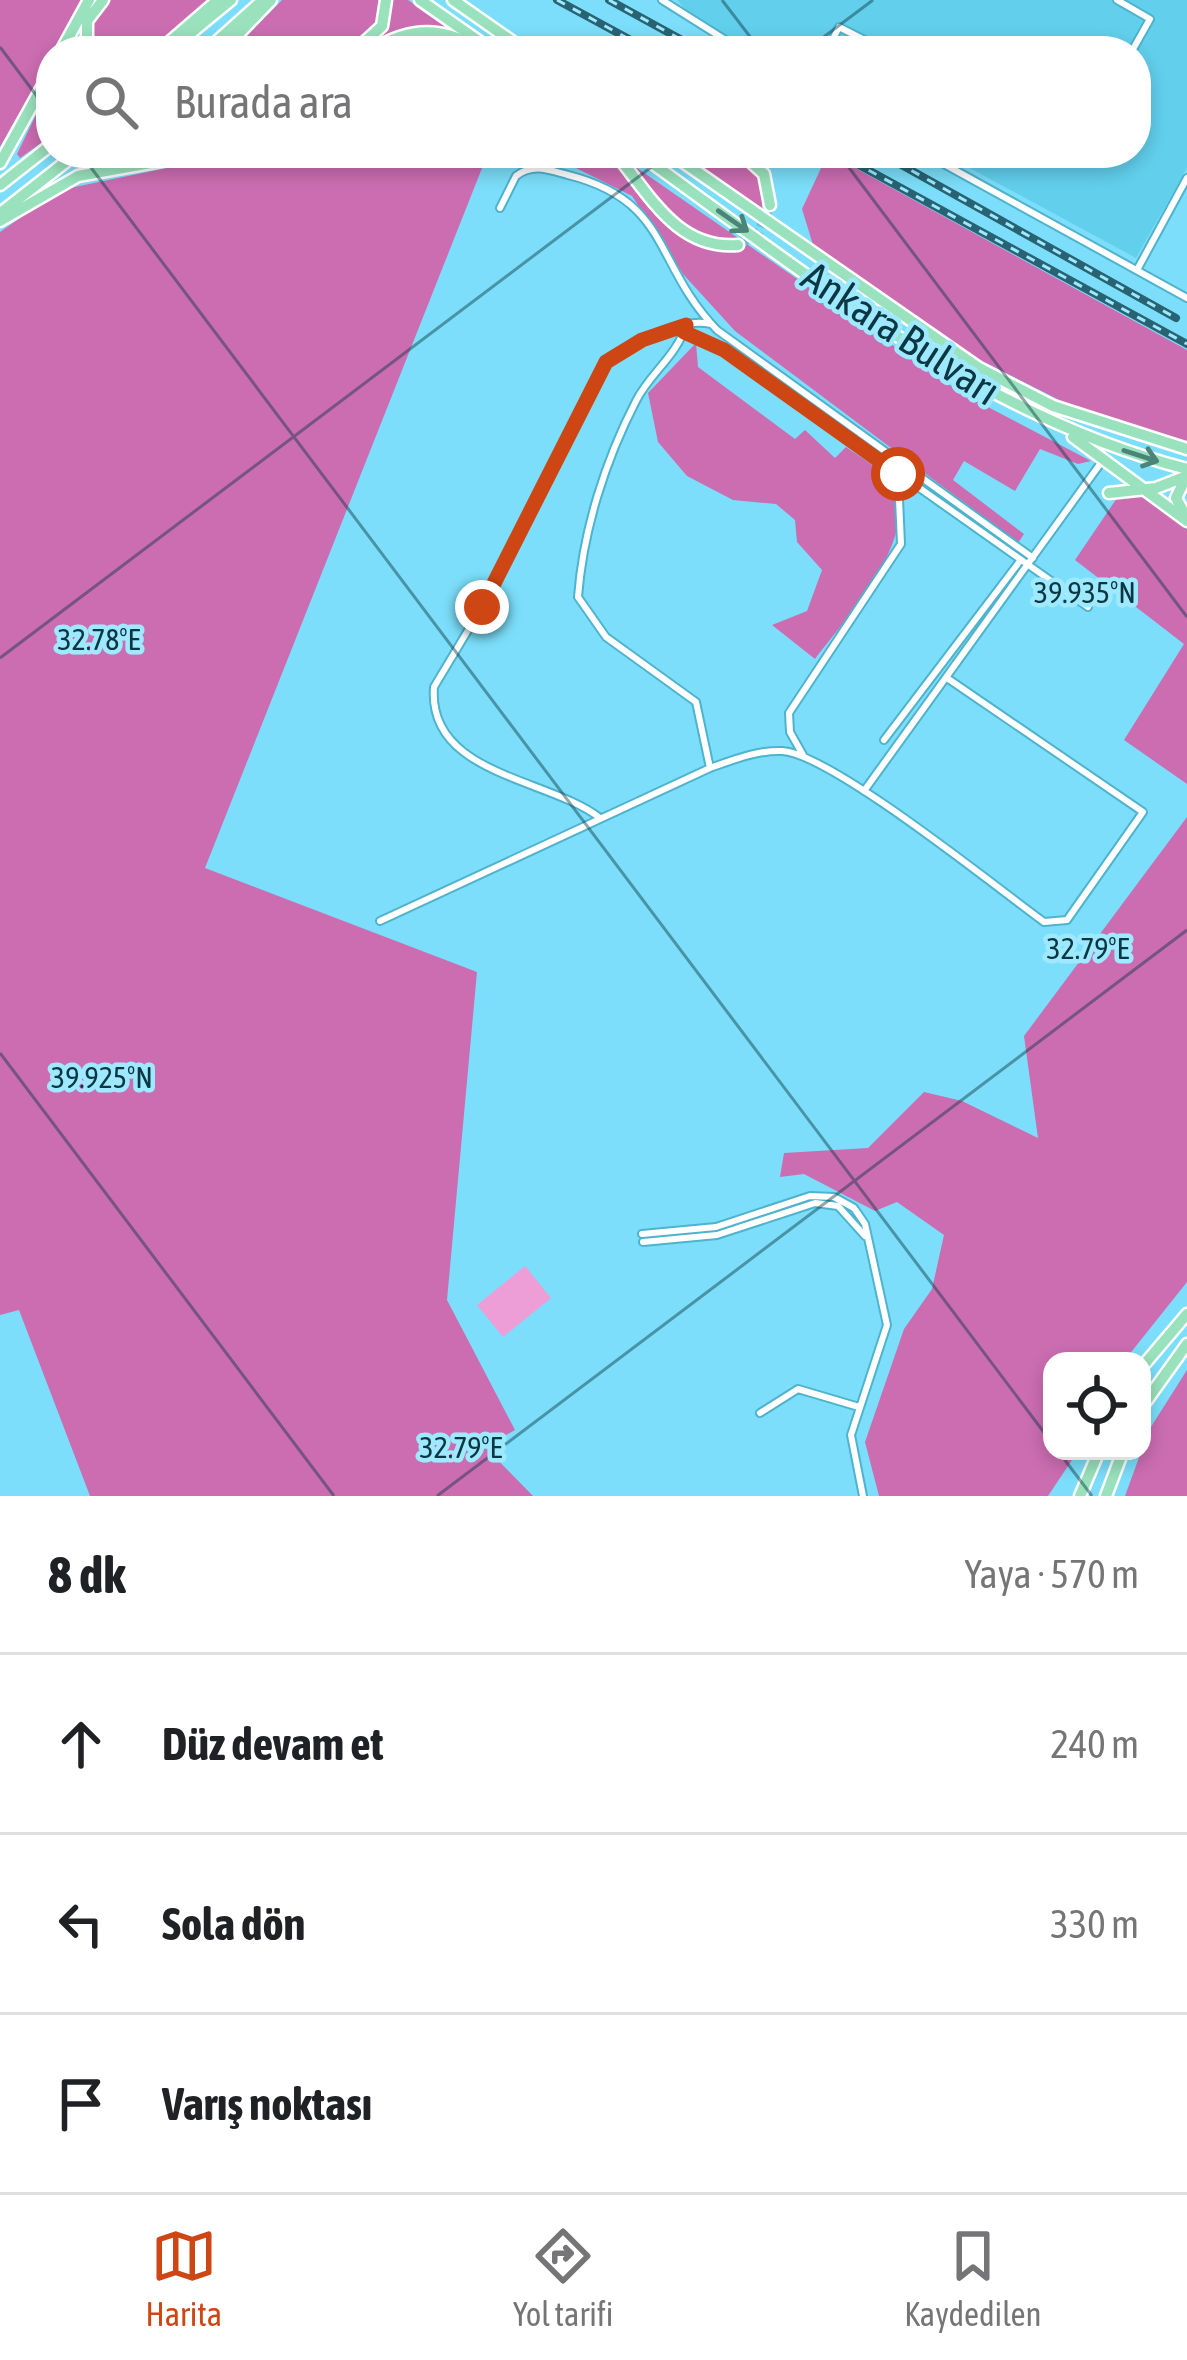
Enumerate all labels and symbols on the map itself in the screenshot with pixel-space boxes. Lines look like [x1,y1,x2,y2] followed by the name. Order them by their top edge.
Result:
[716,208,749,233] one-way arrow
[794,252,1008,414] street label: Ankara Bulvarı
[1121,446,1159,468] one-way arrow
[871,447,925,501] route start
[1034,575,1136,609] text: 39.935°N
[455,580,509,634] route end
[58,622,141,656] text: 32.78°E
[1047,931,1130,965] text: 32.79°E
[51,1060,153,1094] text: 39.925°N
[420,1430,503,1464] text: 32.79°E

